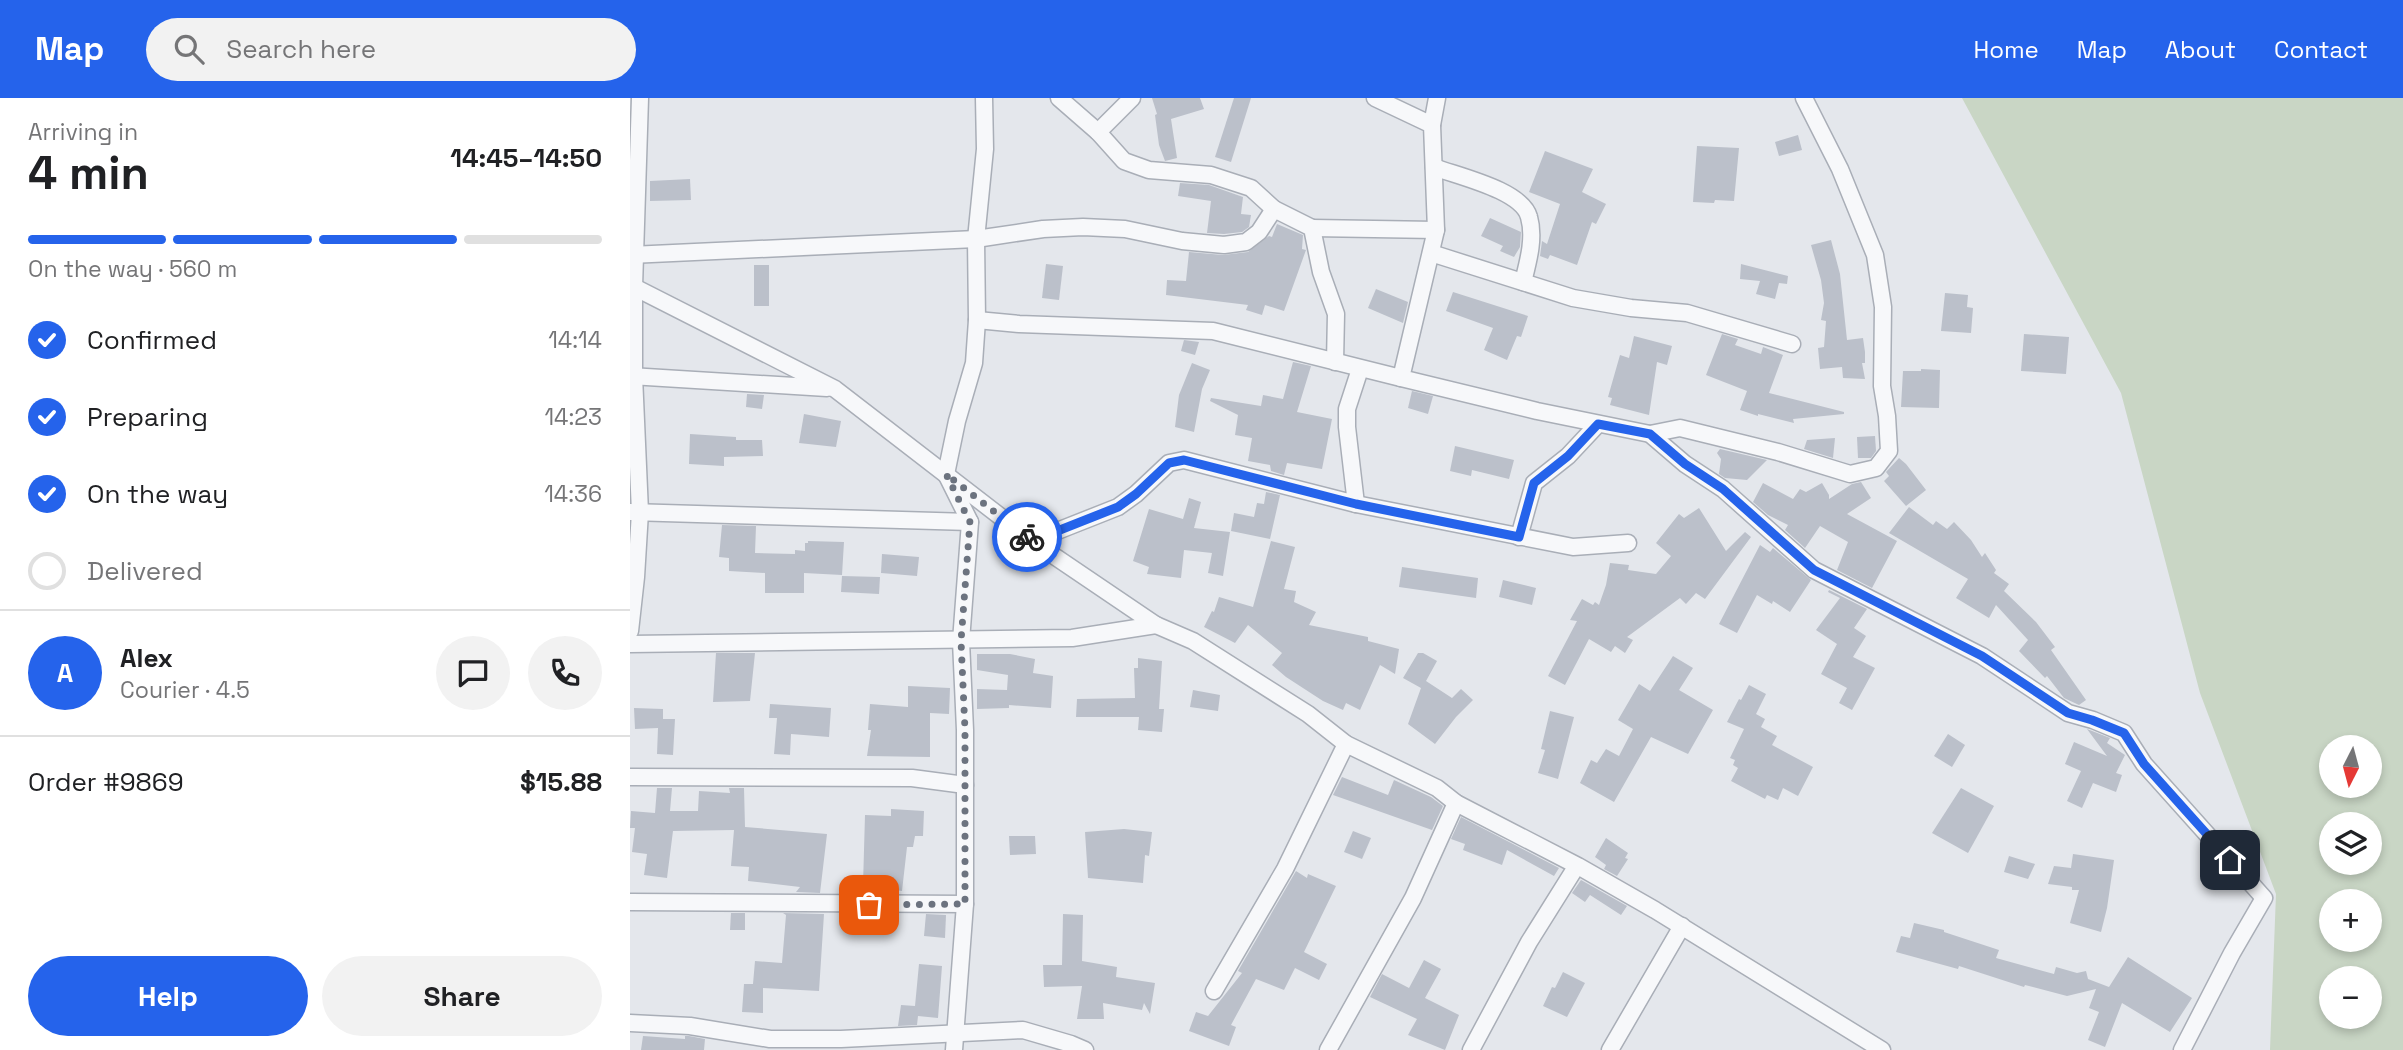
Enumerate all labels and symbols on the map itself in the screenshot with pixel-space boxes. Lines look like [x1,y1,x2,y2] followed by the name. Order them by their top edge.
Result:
[992,502,1062,572] courier
[2319,735,2382,798] north arrow
[2200,830,2260,890] pin
[839,875,899,935] pin

